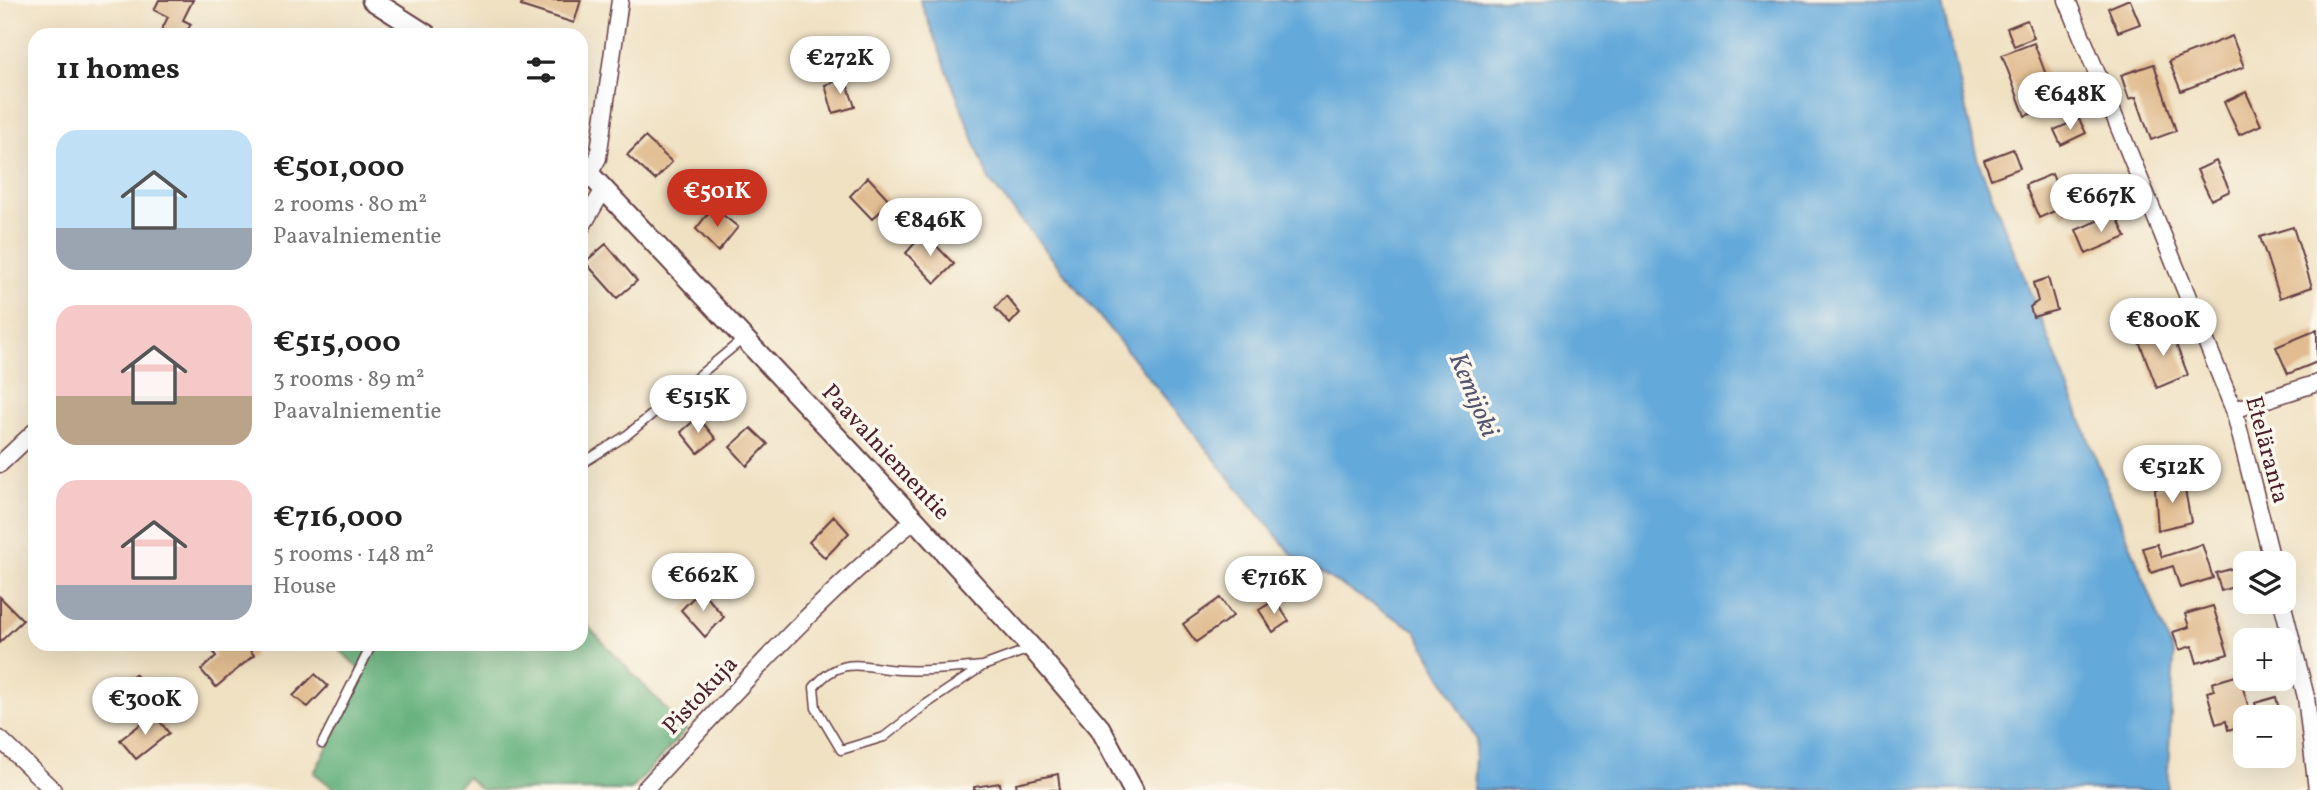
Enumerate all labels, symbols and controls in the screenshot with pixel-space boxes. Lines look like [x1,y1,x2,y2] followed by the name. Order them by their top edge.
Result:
[791,36,889,96] pin: €272K
[806,43,874,75] text: €272K
[56,49,180,91] text: 11 homes
[522,51,560,89] icon: filters
[2021,72,2119,132] pin: €648K
[2034,79,2106,111] text: €648K
[273,147,404,189] text: €501,000
[112,158,196,242] icon: home
[668,170,766,229] pin: €501K
[2052,174,2150,234] pin: €667K
[683,176,751,208] text: €501K
[2066,181,2136,213] text: €667K
[273,189,427,221] text: 2 rooms · 80 m²
[881,198,979,258] pin: €846K
[894,205,966,237] text: €846K
[273,221,442,253] text: Paavalniementie
[2114,298,2212,358] pin: €800K
[2126,305,2200,337] text: €800K
[273,322,401,364] text: €515,000
[112,333,196,417] icon: home
[1439,347,1507,443] water label: Kemijoki
[273,364,425,396] text: 3 rooms · 89 m²
[649,376,747,435] pin: €515K
[813,377,957,529] street label: Paavalniementie
[666,382,730,414] text: €515K
[2235,393,2297,507] street label: Eteläranta
[273,396,442,428] text: Paavalniementie
[2123,446,2221,505] pin: €512K
[2139,452,2205,484] text: €512K
[273,497,403,539] text: €716,000
[112,508,196,592] icon: home
[273,539,434,571] text: 5 rooms · 148 m²
[2233,551,2296,768] map controls
[2233,551,2296,614] button: layers
[654,554,752,613] pin: €662K
[1225,556,1323,616] pin: €716K
[668,560,738,592] text: €662K
[1241,563,1307,595] text: €716K
[273,571,336,603] text: House
[2233,628,2296,691] button: +
[655,649,747,743] street label: Pistokuja
[96,678,194,737] pin: €300K
[108,684,182,716] text: €300K
[2233,705,2296,768] button: −

